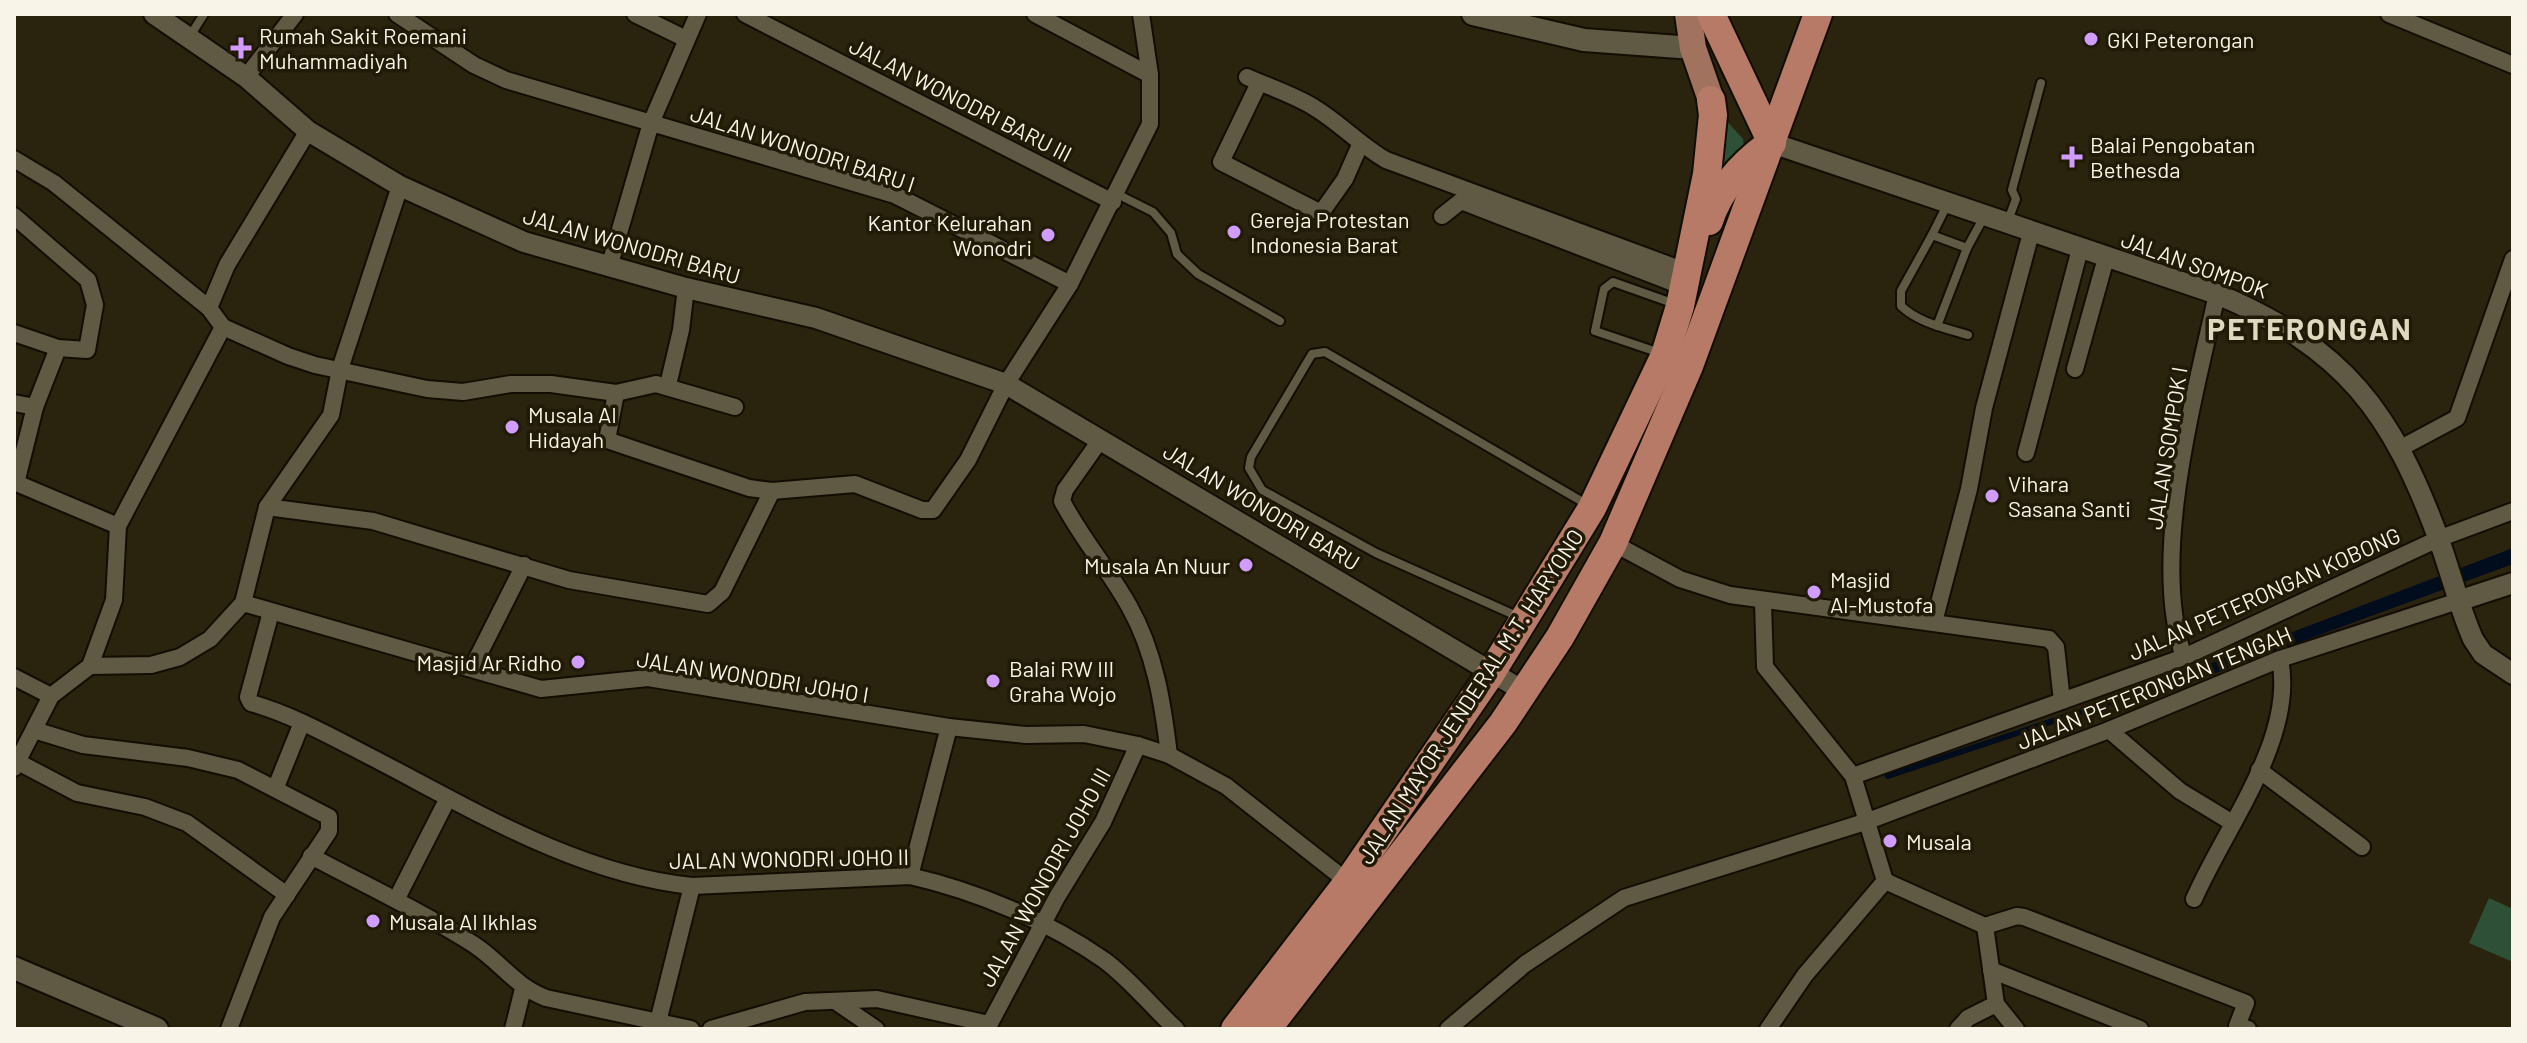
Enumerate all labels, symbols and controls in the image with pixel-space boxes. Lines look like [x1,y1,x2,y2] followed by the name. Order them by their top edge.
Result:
[259,22,467,73] place label: Rumah Sakit Roemani Muhammadiyah
[2107,26,2254,52] place label: GKI Peterongan
[2082,30,2100,48] marker: GKI Peterongan
[845,32,1077,166] street label: JALAN WONODRI BARU III
[230,37,252,59] marker: Rumah Sakit Roemani Muhammadiyah
[687,99,919,197] street label: JALAN WONODRI BARU I
[2090,131,2255,182] place label: Balai Pengobatan Bethesda
[2061,146,2083,168] marker: Balai Pengobatan Bethesda
[521,202,743,288] street label: JALAN WONODRI BARU
[1250,206,1410,257] place label: Gereja Protestan Indonesia Barat
[868,209,1032,260] place label: Kantor Kelurahan Wonodri
[1225,223,1243,241] marker: Gereja Protestan Indonesia Barat
[2118,225,2272,303] street label: JALAN SOMPOK
[1039,226,1057,244] marker: Kantor Kelurahan Wonodri
[2207,310,2413,346] district label: PETERONGAN
[2140,365,2192,531] street label: JALAN SOMPOK I
[528,401,616,452] place label: Musala Al Hidayah
[503,418,521,436] marker: Musala Al Hidayah
[1159,437,1365,575] street label: JALAN WONODRI BARU
[2008,470,2131,521] place label: Vihara Sasana Santi
[1983,487,2001,505] marker: Vihara Sasana Santi
[2124,521,2404,665] street label: JALAN PETERONGAN KOBONG
[1352,524,1588,868] street label: JALAN MAYOR JENDERAL M.T. HARYONO
[1084,552,1230,578] place label: Musala An Nuur
[1237,556,1255,574] marker: Musala An Nuur
[1830,566,1933,617] place label: Masjid Al-Mustofa
[1805,583,1823,601] marker: Masjid Al-Mustofa
[2013,620,2295,754] street label: JALAN PETERONGAN TENGAH
[635,645,871,707] street label: JALAN WONODRI JOHO I
[416,649,562,675] place label: Masjid Ar Ridho
[569,653,587,671] marker: Masjid Ar Ridho
[1009,655,1117,706] place label: Balai RW III Graha Wojo
[984,672,1002,690] marker: Balai RW III Graha Wojo
[973,763,1115,991] street label: JALAN WONODRI JOHO III
[1906,828,1972,854] place label: Musala
[1881,832,1899,850] marker: Musala
[669,843,909,873] street label: JALAN WONODRI JOHO II
[389,908,537,934] place label: Musala Al Ikhlas
[364,912,382,930] marker: Musala Al Ikhlas

